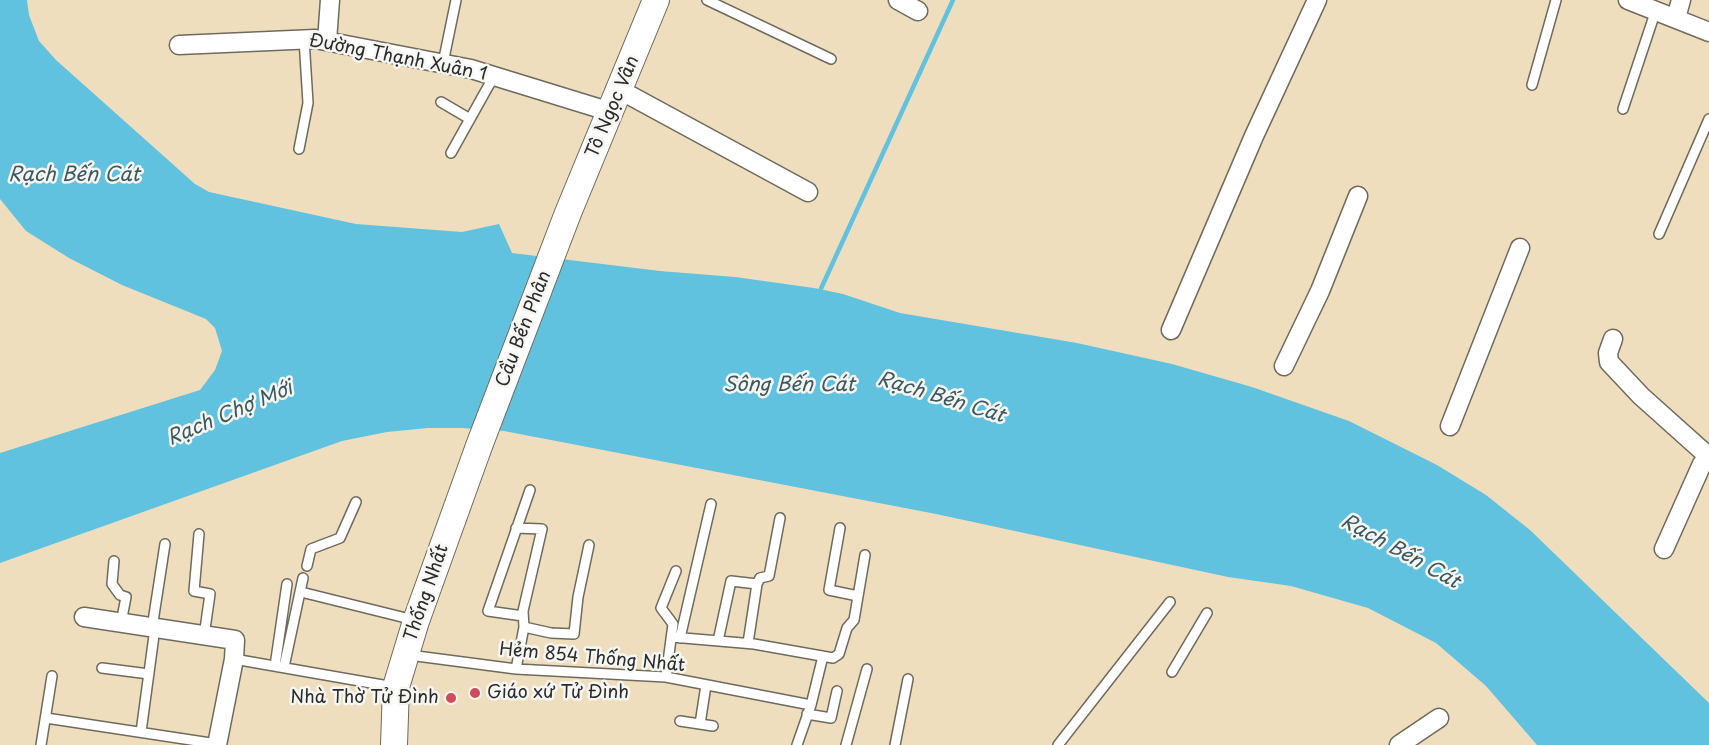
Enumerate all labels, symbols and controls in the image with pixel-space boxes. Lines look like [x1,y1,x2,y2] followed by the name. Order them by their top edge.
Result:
[307,30,489,86] street label: Đường Thạnh Xuân 1
[582,53,644,161] street label: Tô Ngọc Vân
[8,163,140,187] water label: Rạch Bến Cát
[492,268,556,390] street label: Cầu Bến Phân
[875,367,1007,429] water label: Rạch Bến Cát
[723,373,855,397] water label: Sông Bến Cát
[164,377,296,451] water label: Rạch Chợ Mới
[1337,510,1463,594] water label: Rạch Bến Cát
[400,542,454,644] street label: Thống Nhất
[498,639,686,677] street label: Hẻm 854 Thống Nhất
[487,682,629,704] place label: Giáo xứ Tử Đình
[468,686,482,700] marker: Giáo xứ Tử Đình
[290,687,439,709] place label: Nhà Thờ Tử Đình
[444,691,458,705] marker: Nhà Thờ Tử Đình

